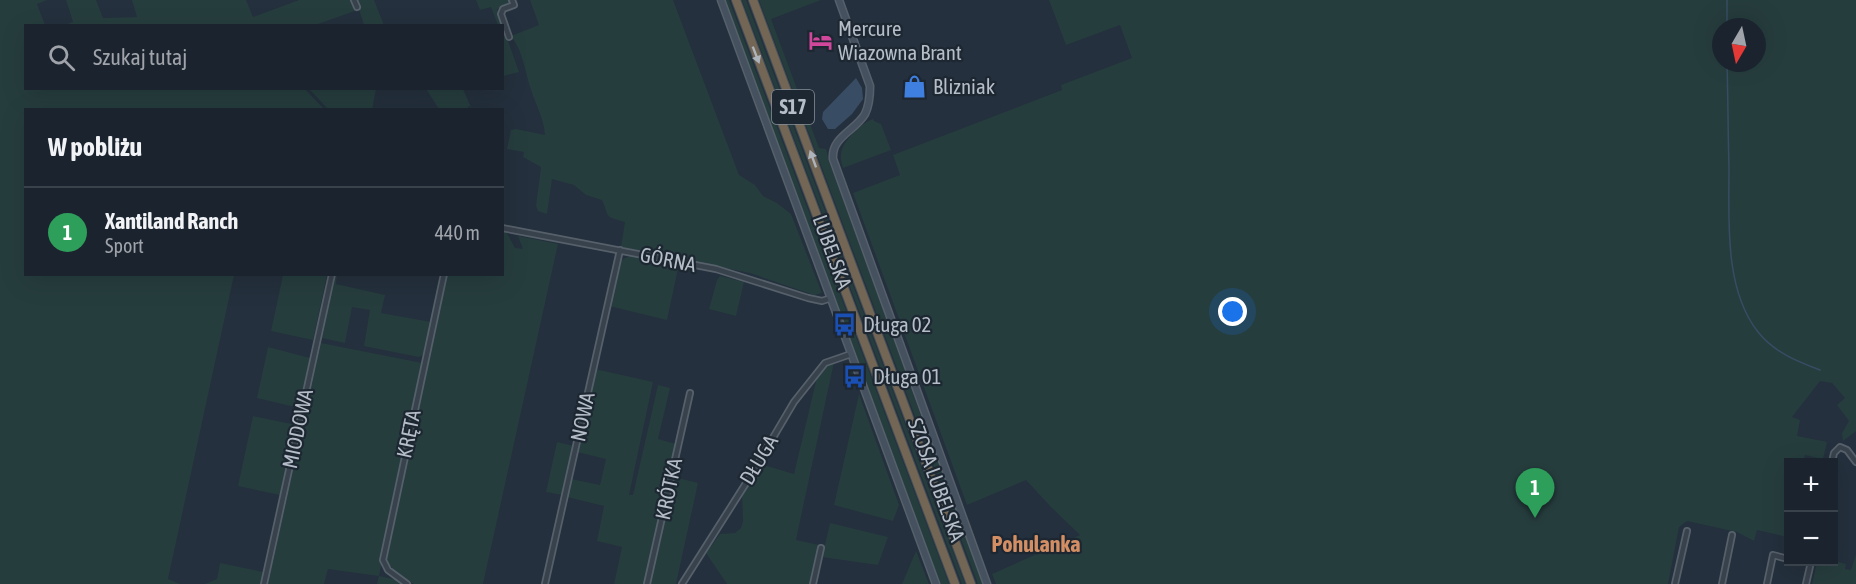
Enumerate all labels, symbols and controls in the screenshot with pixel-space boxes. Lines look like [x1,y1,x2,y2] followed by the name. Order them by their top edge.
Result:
[838,16,962,64] place label: Mercure Wiazowna Brant
[1712,18,1766,72] north arrow
[24,24,504,90] search box
[807,28,833,54] hotel icon: Mercure Wiazowna Brant
[45,41,78,74] icon: search
[93,44,187,70] text: Szukaj tutaj
[752,46,762,64] one-way arrow
[902,74,928,100] shop icon: Blizniak
[933,74,995,98] place label: Blizniak
[772,90,814,124] road number: S17
[48,132,142,162] text: W pobliżu
[807,150,817,168] one-way arrow
[105,208,238,234] text: Xantiland Ranch
[809,211,858,293] street label: LUBELSKA
[63,221,72,244] text: 1
[435,221,480,244] text: 440 m
[105,234,144,257] text: Sport
[638,242,699,276] street label: GÓRNA
[1218,297,1247,326] your location
[832,312,858,338] bus stop icon: Długa 02
[863,312,931,336] place label: Długa 02
[842,364,868,390] bus stop icon: Długa 01
[873,364,941,388] place label: Długa 01
[277,386,317,471] street label: MIODOWA
[565,389,599,444] street label: NOWA
[391,407,426,460] street label: KRĘTA
[904,415,971,545] street label: SZOSA LUBELSKA
[734,430,783,489] street label: DŁUGA
[650,455,686,522] street label: KRÓTKA
[1784,458,1838,566] map controls
[1784,458,1838,512] button: +
[1516,468,1555,518] pin: 1
[1784,512,1838,566] button: −
[992,531,1080,557] district label: Pohulanka

